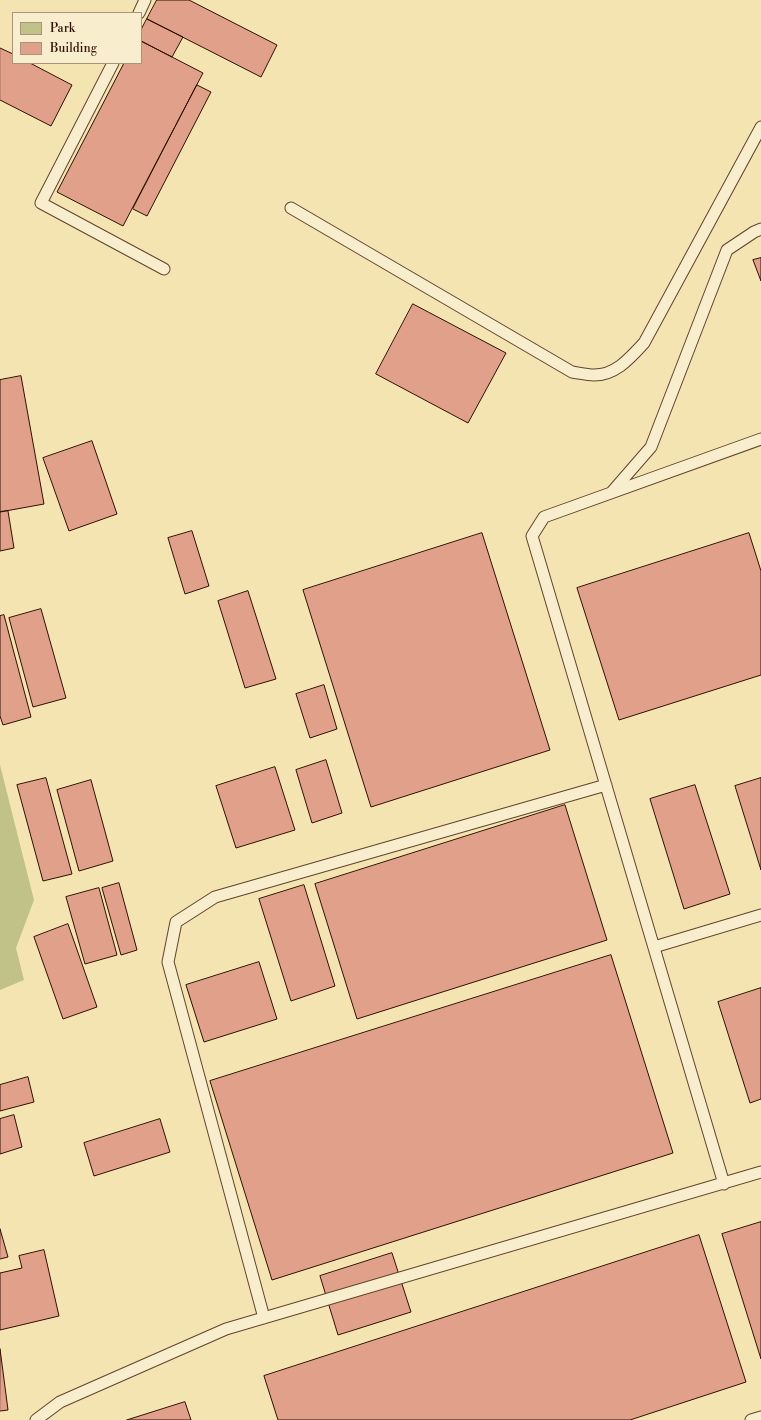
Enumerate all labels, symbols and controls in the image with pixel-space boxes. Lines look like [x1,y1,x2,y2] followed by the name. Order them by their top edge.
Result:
[12,12,142,64] legend
[50,21,75,36] text: Park
[50,41,97,56] text: Building

